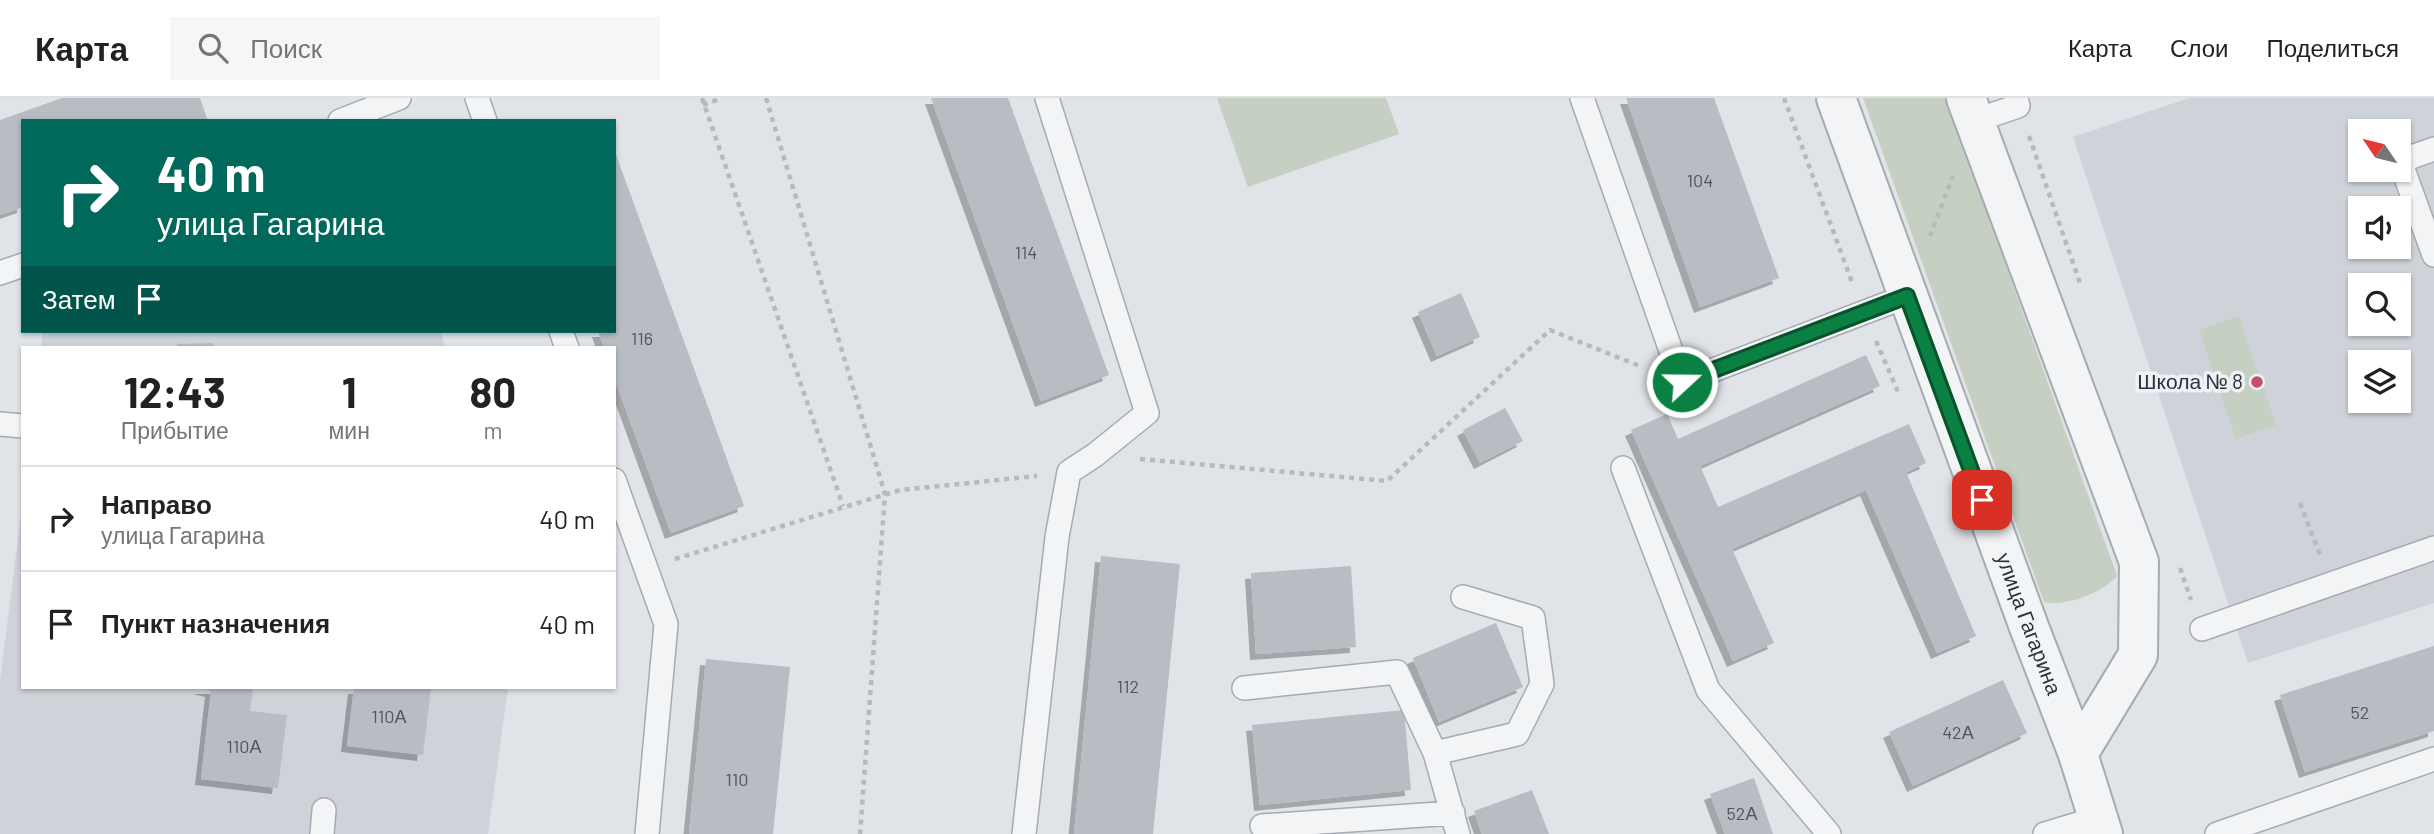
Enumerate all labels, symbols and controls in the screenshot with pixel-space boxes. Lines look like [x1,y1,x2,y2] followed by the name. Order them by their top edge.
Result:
[170,17,660,80] search box
[35,28,128,68] text: Карта
[194,29,232,67] icon: search
[250,32,322,63] text: Поиск
[2068,33,2132,62] text: Карта
[2170,33,2228,62] text: Слои
[2266,33,2399,62] text: Поделиться
[2348,119,2412,182] north arrow
[2348,119,2411,413] map controls
[157,143,265,202] text: 40 m
[42,147,133,238] icon: right
[1687,169,1713,191] house number: 104
[2348,196,2411,259] button: sound
[157,203,385,241] text: улица Гагарина
[1015,241,1037,263] house number: 114
[2348,273,2411,336] button: search
[130,280,168,318] icon: arrive
[42,283,116,314] text: Затем
[631,327,653,349] house number: 116
[1645,345,1719,419] position arrow
[2348,350,2411,413] button: layers
[124,366,226,416] text: 12:43
[342,366,357,416] text: 1
[470,366,516,416] text: 80
[2137,368,2243,393] place label: Школа № 8
[2249,374,2265,390] marker: Школа № 8
[121,416,229,444] text: Прибытие
[329,416,370,444] text: мин
[483,416,502,444] text: m
[1952,470,2012,530] pin
[1963,481,2001,519] icon: arrive
[101,488,212,519] text: Направо
[42,500,80,538] icon: right
[539,503,595,534] text: 40 m
[101,521,265,549] text: улица Гагарина
[1992,549,2068,698] street label: улица Гагарина
[42,605,80,643] icon: arrive
[101,607,330,638] text: Пункт назначения
[539,608,595,639] text: 40 m
[1117,675,1139,697] house number: 112
[2351,701,2369,723] house number: 52
[372,705,406,727] house number: 110А
[1942,721,1974,743] house number: 42А
[227,735,261,757] house number: 110А
[726,768,748,790] house number: 110
[1727,802,1757,824] house number: 52А

